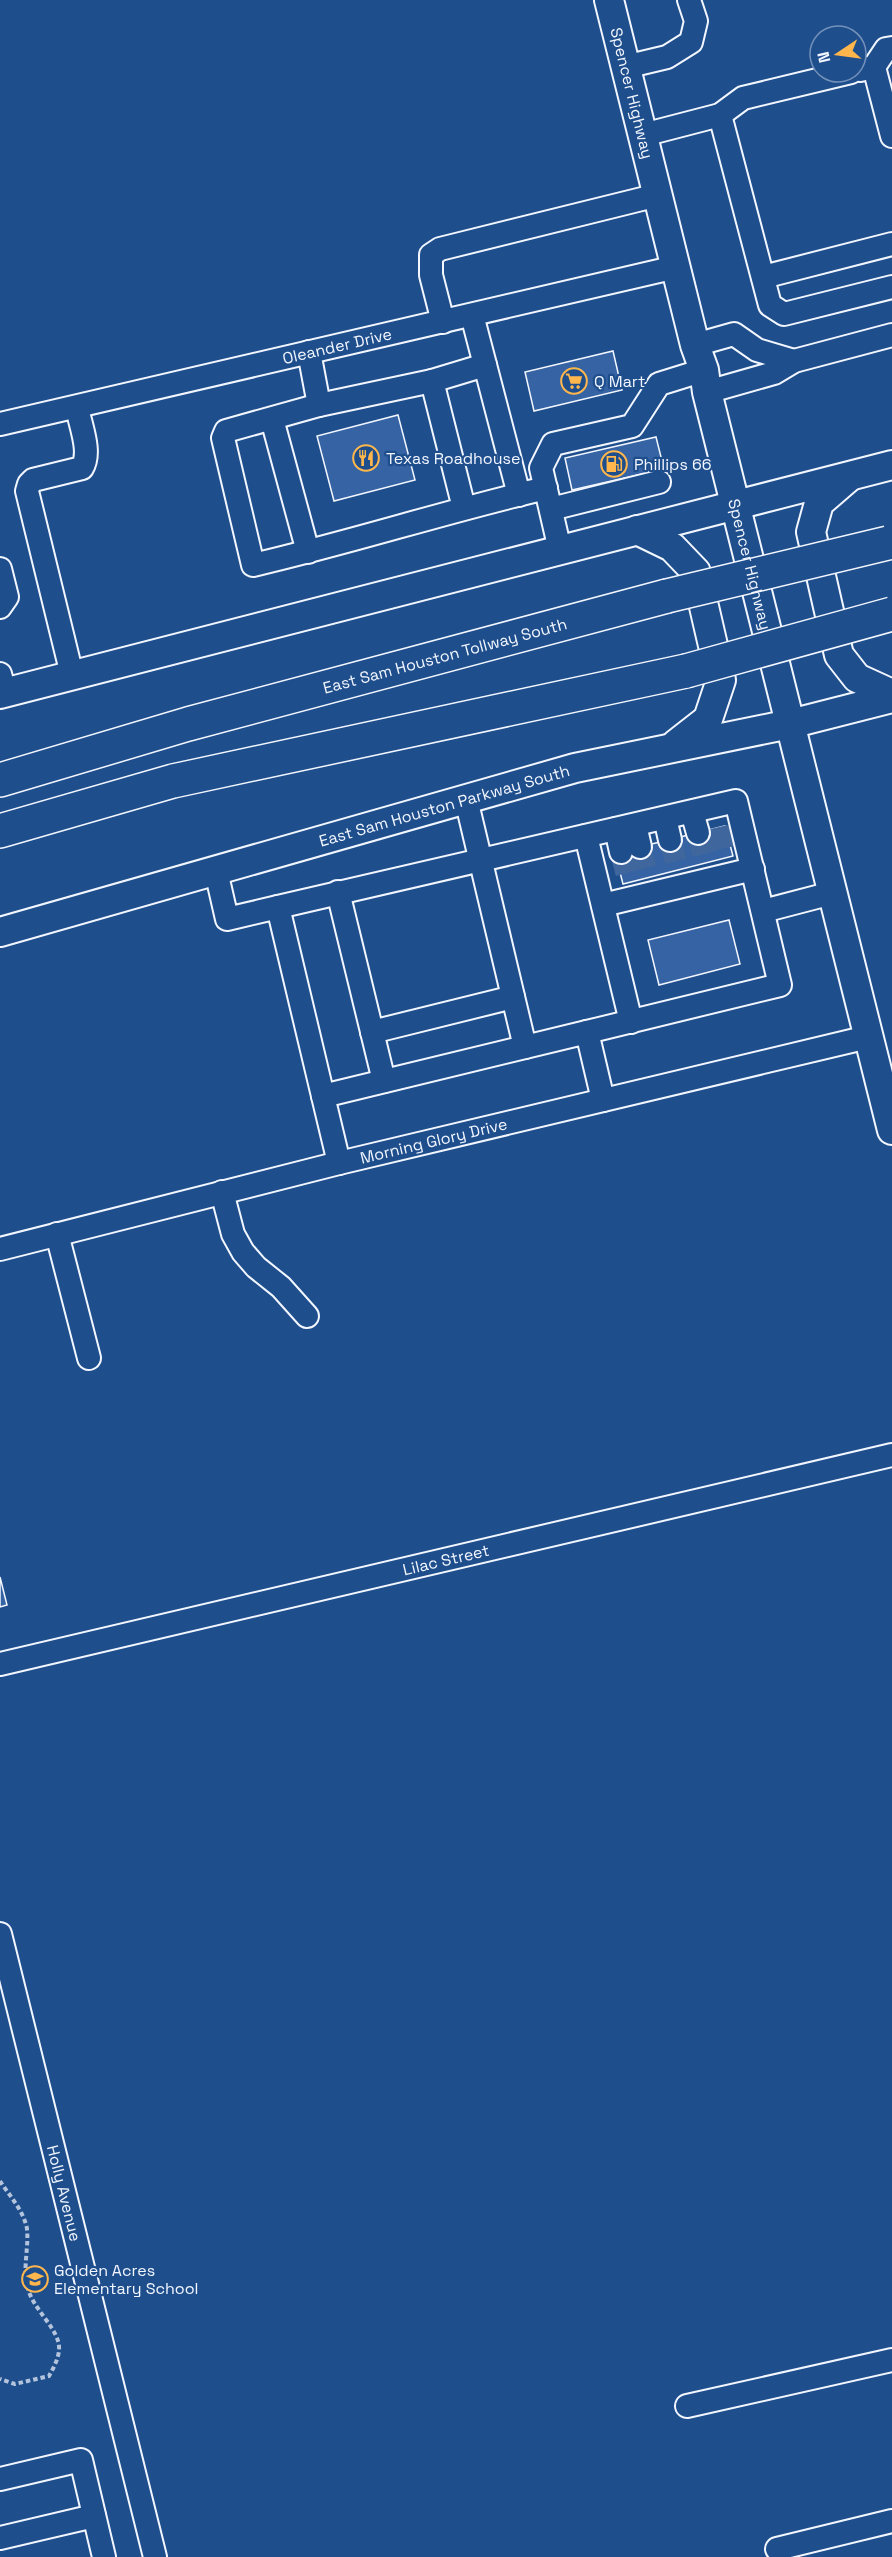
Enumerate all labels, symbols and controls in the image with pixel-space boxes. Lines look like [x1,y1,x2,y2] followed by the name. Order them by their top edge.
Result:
[808,24,868,84] north arrow
[606,25,659,161] street label: Spencer Highway
[812,50,835,65] text: N
[280,323,394,369] street label: Oleander Drive
[559,366,589,396] supermarket icon: Q Mart
[594,371,645,392] place label: Q Mart
[351,443,381,473] restaurant icon: Texas Roadhouse
[386,448,520,469] place label: Texas Roadhouse
[599,449,629,479] fuel station icon: Phillips 66
[634,454,712,475] place label: Phillips 66
[724,497,777,632] street label: Spencer Highway
[321,613,569,698] street label: East Sam Houston Tollway South
[317,760,572,851] street label: East Sam Houston Parkway South
[358,1113,509,1168] street label: Morning Glory Drive
[401,1539,491,1580] street label: Lilac Street
[42,2143,87,2243] street label: Holly Avenue
[54,2260,199,2299] place label: Golden Acres Elementary School
[20,2264,50,2294] school or university icon: Golden Acres Elementary School

